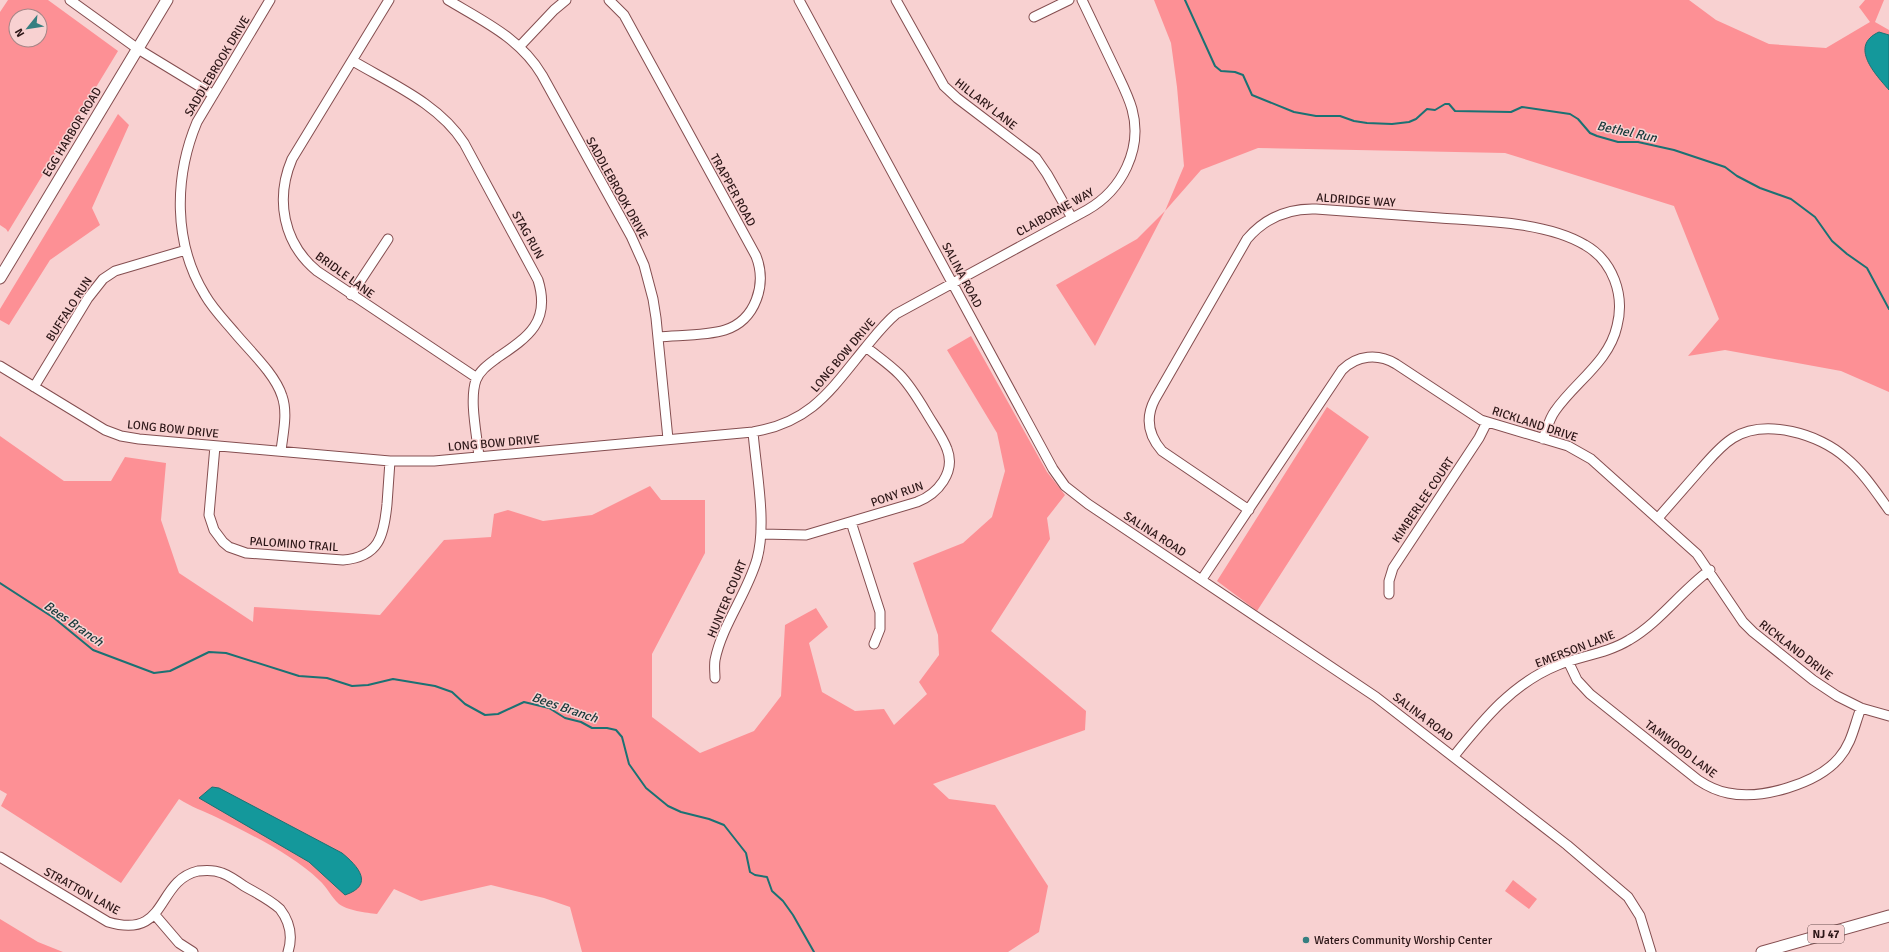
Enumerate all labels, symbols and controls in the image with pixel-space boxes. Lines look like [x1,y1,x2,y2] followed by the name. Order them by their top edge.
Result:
[8,8,48,48] north arrow
[181,13,253,119] street label: SADDLEBROOK DRIVE
[12,26,27,39] text: N
[951,75,1020,134] street label: HILLARY LANE
[40,84,105,180] street label: EGG HARBOR ROAD
[1595,118,1659,146] water label: Bethel Run
[582,135,651,242] street label: SADDLEBROOK DRIVE
[706,151,759,229] street label: TRAPPER ROAD
[1014,185,1097,240] street label: CLAIBORNE WAY
[1316,190,1396,211] street label: ALDRIDGE WAY
[508,209,547,262] street label: STAG RUN
[938,240,985,311] street label: SALINA ROAD
[312,249,377,302] street label: BRIDLE LANE
[43,274,96,344] street label: BUFFALO RUN
[808,315,879,396] street label: LONG BOW DRIVE
[1490,404,1580,445] street label: RICKLAND DRIVE
[126,417,220,442] street label: LONG BOW DRIVE
[447,432,541,455] street label: LONG BOW DRIVE
[1389,455,1458,546] street label: KIMBERLEE COURT
[869,478,925,510] street label: PONY RUN
[1121,509,1189,560] street label: SALINA ROAD
[249,534,339,555] street label: PALOMINO TRAIL
[704,558,751,640] street label: HUNTER COURT
[41,598,107,651] water label: Bees Branch
[1756,617,1836,684] street label: RICKLAND DRIVE
[1533,627,1617,672] street label: EMERSON LANE
[530,689,601,727] water label: Bees Branch
[1390,690,1456,745] street label: SALINA ROAD
[1642,717,1720,782] street label: TAMWOOD LANE
[41,864,123,919] street label: STRATTON LANE
[1808,925,1844,943] road number: NJ 47
[1314,933,1493,948] place label: Waters Community Worship Center
[1301,935,1311,945] marker: Waters Community Worship Center

